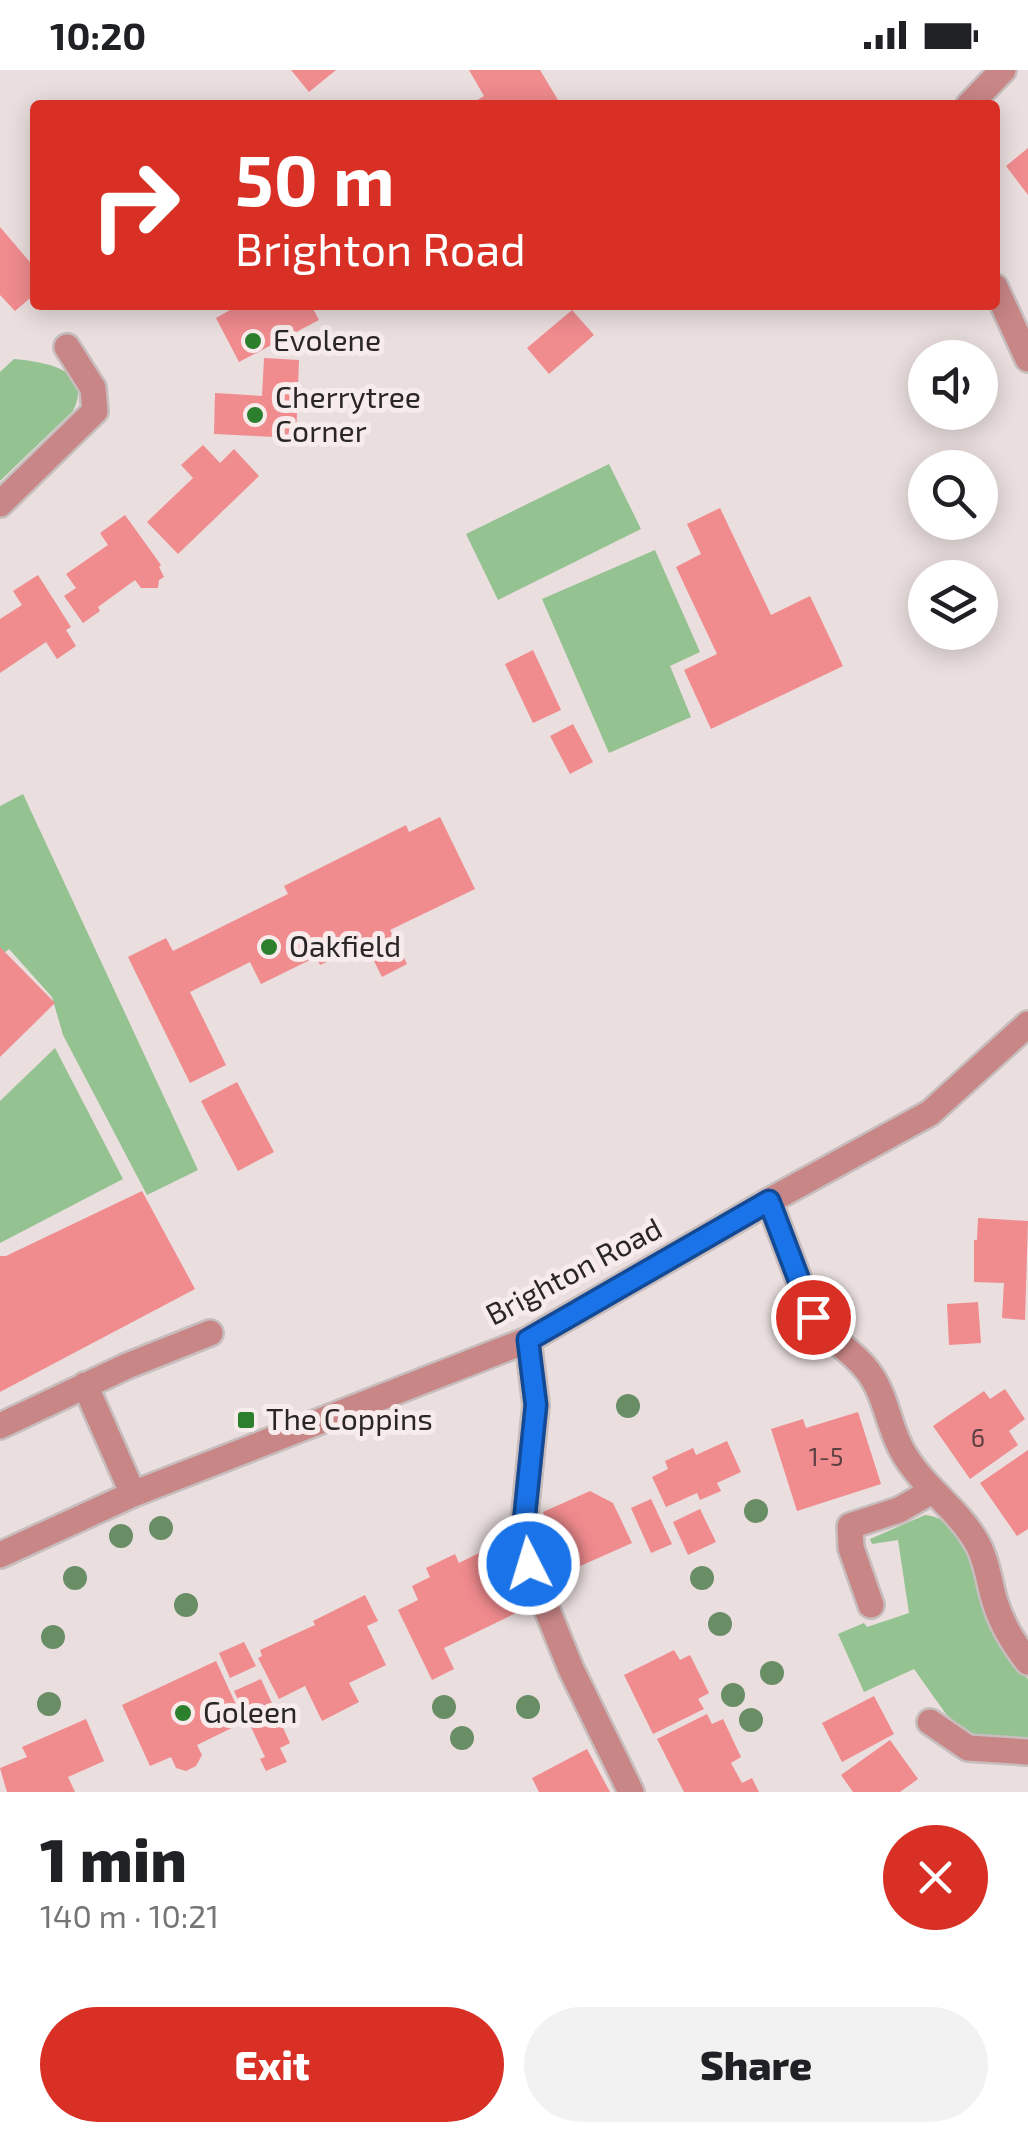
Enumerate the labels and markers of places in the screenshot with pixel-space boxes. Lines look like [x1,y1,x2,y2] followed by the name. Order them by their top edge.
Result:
[273,321,381,357] place label: Evolene
[242,330,264,352] marker: Evolene
[275,378,421,448] place label: Cherrytree Corner
[244,404,266,426] marker: Cherrytree Corner
[289,927,401,963] place label: Oakfield
[258,936,280,958] marker: Oakfield
[771,1275,856,1360] pin
[266,1400,433,1436] place label: The Coppins
[235,1409,257,1431] marker: The Coppins
[203,1693,297,1729] place label: Goleen
[172,1702,194,1724] marker: Goleen

